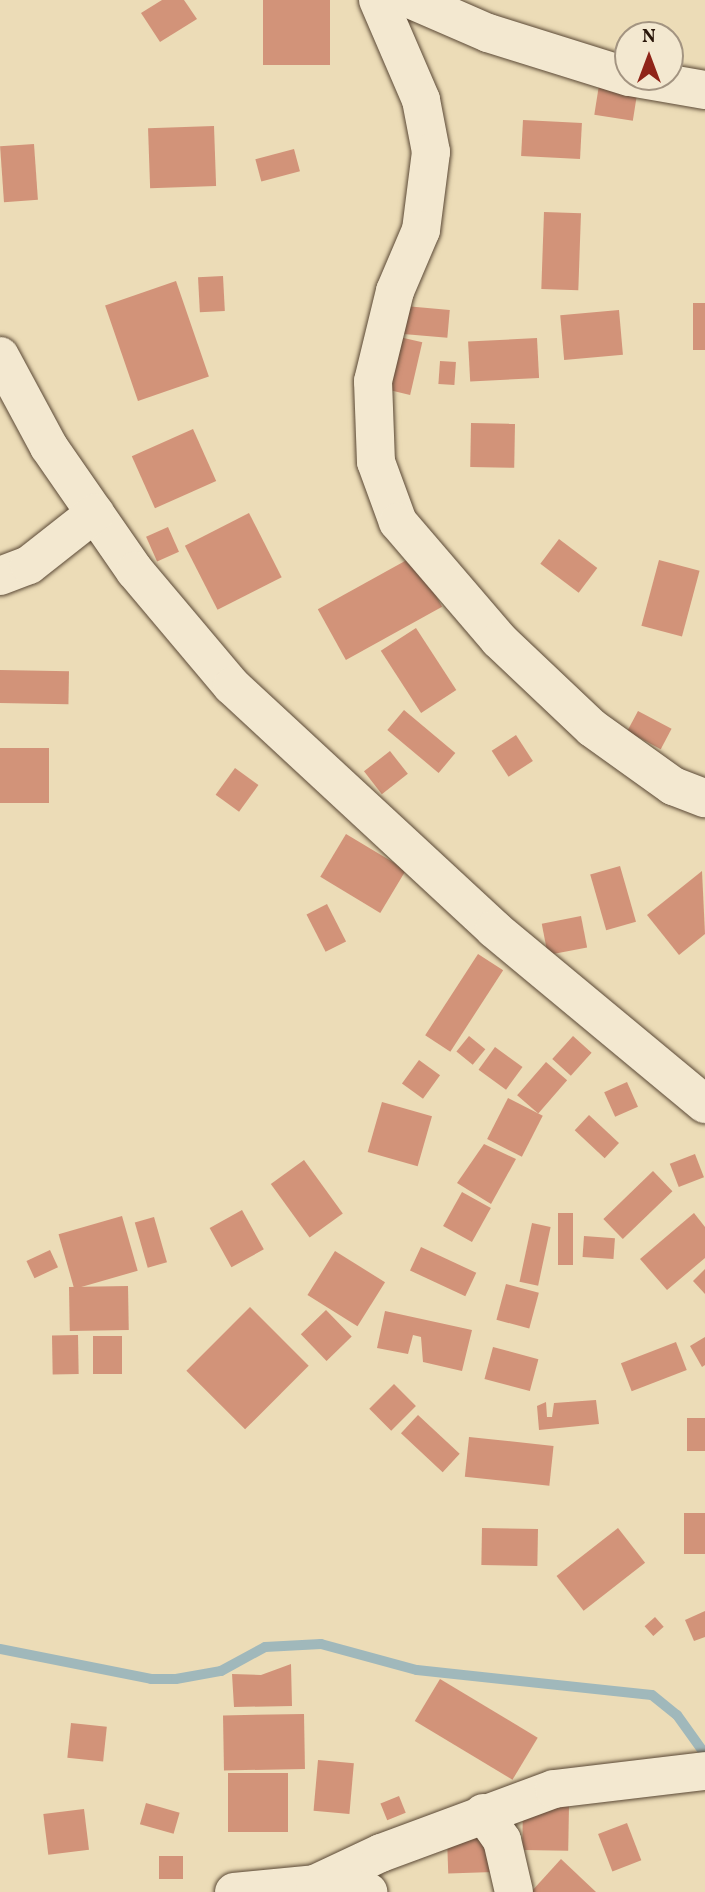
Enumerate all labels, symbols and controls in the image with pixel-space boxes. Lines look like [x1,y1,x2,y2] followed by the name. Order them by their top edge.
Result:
[614,21,684,91] north arrow
[642,24,656,50] text: N

